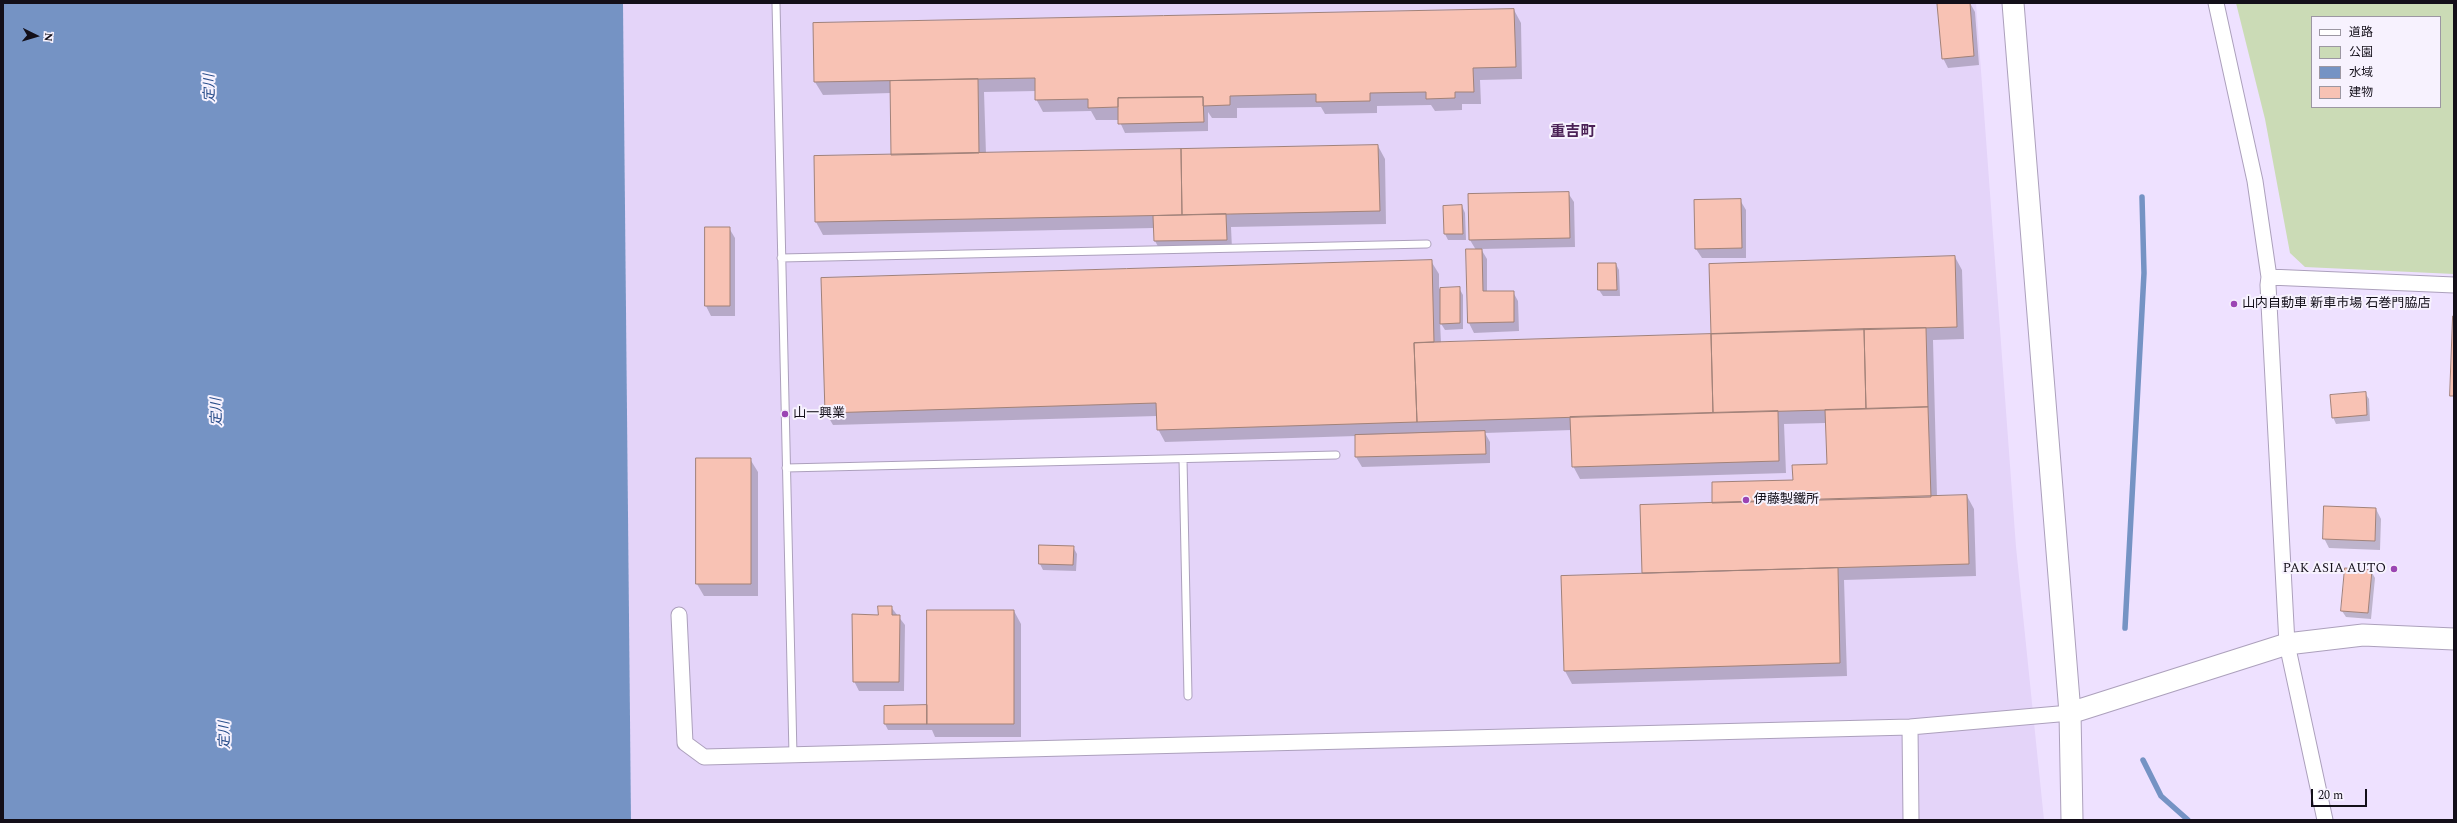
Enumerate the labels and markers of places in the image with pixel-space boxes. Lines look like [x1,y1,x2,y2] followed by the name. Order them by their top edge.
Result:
[2242,296,2430,312] place label: 山内自動車 新車市場 石巻門脇店
[2229,299,2239,309] marker: 山内自動車 新車市場 石巻門脇店
[793,406,845,422] place label: 山一興業
[780,409,790,419] marker: 山一興業
[1754,492,1819,508] place label: 伊藤製鐵所
[1741,495,1751,505] marker: 伊藤製鐵所
[2283,561,2386,577] place label: PAK ASIA AUTO
[2389,564,2399,574] marker: PAK ASIA AUTO

